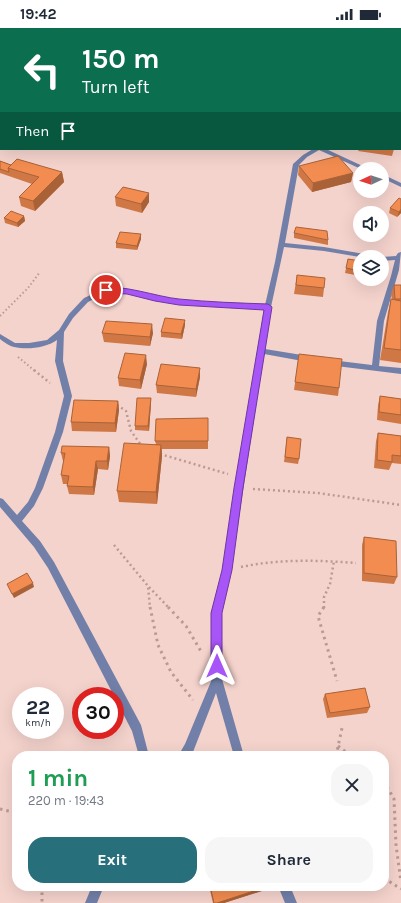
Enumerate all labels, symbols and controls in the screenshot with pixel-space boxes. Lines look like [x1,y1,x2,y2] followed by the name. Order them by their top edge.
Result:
[20,5,57,23] text: 19:42
[82,42,160,75] text: 150 m
[16,44,68,96] icon: left
[82,76,150,98] text: Turn left
[57,120,79,142] icon: arrive
[16,122,49,140] text: Then
[353,162,389,198] north arrow
[353,162,389,286] map controls
[353,206,389,242] button: sound
[353,250,389,286] button: layers
[89,273,123,307] pin
[95,279,117,301] icon: arrive
[196,645,238,687] position arrow
[72,687,124,739] speed limit sign: 30
[26,696,50,719] text: 22
[25,717,51,729] text: km/h
[28,764,88,792] text: 1 min
[331,764,373,806] button: close
[28,793,104,808] text: 220 m · 19:43
[28,837,197,883] button: Exit
[205,837,373,883] button: Share

